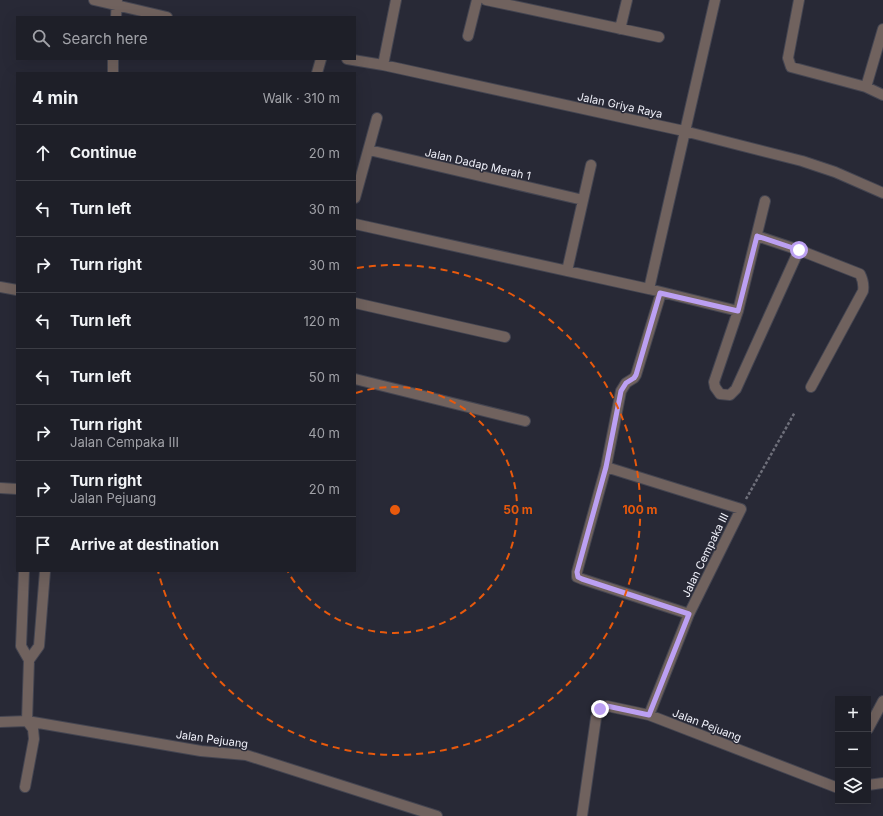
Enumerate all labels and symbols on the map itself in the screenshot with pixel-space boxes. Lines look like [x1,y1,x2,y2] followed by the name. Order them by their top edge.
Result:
[576,89,664,121] street label: Jalan Griya Raya
[424,145,532,183] street label: Jalan Dadap Merah 1
[790,241,808,259] route start
[503,502,533,517] text: 50 m
[622,502,658,517] text: 100 m
[388,503,402,517] centre of rings
[679,511,731,599] street label: Jalan Cempaka III
[591,700,609,718] route end
[670,705,744,745] street label: Jalan Pejuang
[175,727,249,751] street label: Jalan Pejuang

